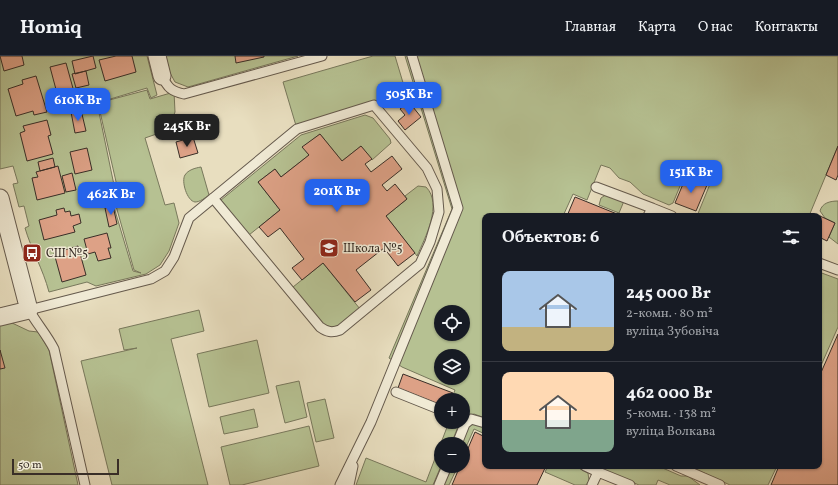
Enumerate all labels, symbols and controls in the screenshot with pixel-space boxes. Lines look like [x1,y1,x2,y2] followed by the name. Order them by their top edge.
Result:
[20,15,82,41] text: Homiq
[565,18,616,37] text: Главная
[638,18,676,37] text: Карта
[698,18,733,37] text: О нас
[755,18,818,37] text: Контакты
[372,82,446,116] pin: 505K Br
[385,86,433,104] text: 505K Br
[41,88,115,122] pin: 610K Br
[54,92,102,110] text: 610K Br
[150,114,224,148] pin: 245K Br
[163,118,211,136] text: 245K Br
[654,160,728,194] pin: 151K Br
[669,164,713,182] text: 151K Br
[300,179,374,213] pin: 201K Br
[74,182,148,216] pin: 462K Br
[314,183,360,201] text: 201K Br
[87,186,135,204] text: 462K Br
[502,226,599,249] text: Объектов: 6
[780,226,802,248] icon: filters
[318,237,340,259] school or university icon: Школа №5
[343,241,403,257] place label: Школа №5
[21,242,43,264] bus stop icon: СШ №5
[46,246,88,262] place label: СШ №5
[626,282,711,305] text: 245 000 Br
[534,287,582,335] icon: home
[434,305,470,473] map controls
[434,305,470,341] button: locate
[626,305,713,323] text: 2-комн. · 80 m²
[626,323,719,341] text: вуліца Зубовіча
[434,349,470,385] button: layers
[626,382,712,405] text: 462 000 Br
[534,388,582,436] icon: home
[434,393,470,429] button: +
[626,405,716,423] text: 5-комн. · 138 m²
[626,423,715,441] text: вуліца Волкава
[434,437,470,473] button: −
[12,457,119,476] scale bar
[18,458,42,473] text: 50 m

